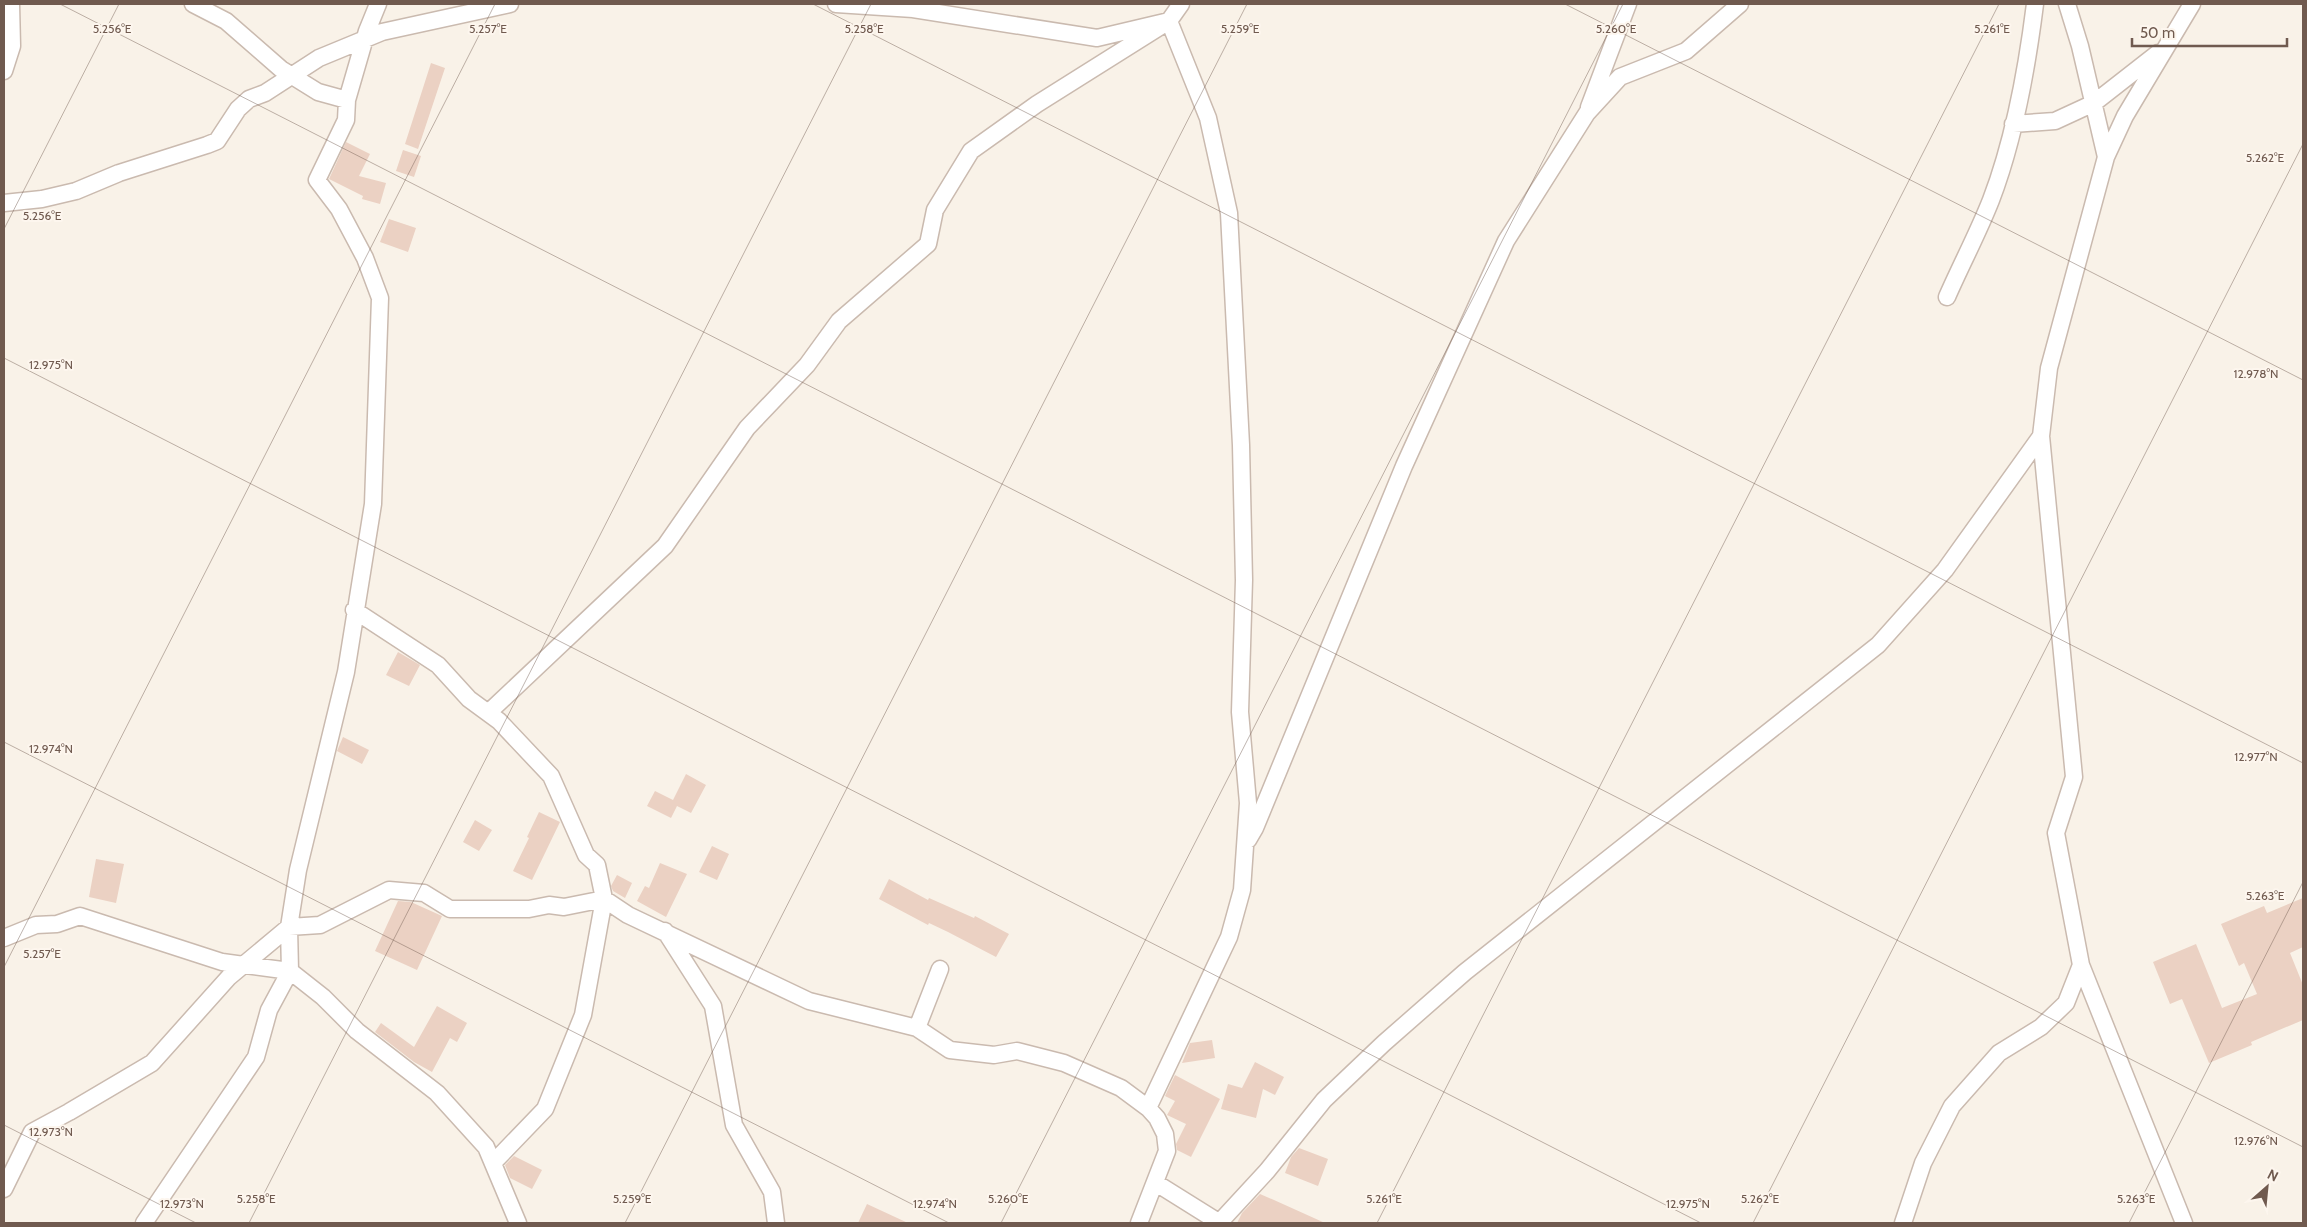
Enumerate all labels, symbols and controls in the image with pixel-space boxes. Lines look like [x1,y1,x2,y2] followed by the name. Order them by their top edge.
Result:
[2132,15,2287,47] scale bar
[93,21,132,36] text: 5.256°E
[469,21,507,36] text: 5.257°E
[844,21,884,36] text: 5.258°E
[1221,21,1260,36] text: 5.259°E
[1596,21,1637,36] text: 5.260°E
[1974,21,2010,36] text: 5.261°E
[2140,24,2175,42] text: 50 m
[2246,150,2285,165] text: 5.262°E
[23,208,62,223] text: 5.256°E
[29,357,73,372] text: 12.975°N
[2234,366,2278,381] text: 12.978°N
[29,741,73,756] text: 12.974°N
[2234,749,2278,764] text: 12.977°N
[2246,888,2285,903] text: 5.263°E
[23,946,61,961] text: 5.257°E
[29,1124,73,1139] text: 12.973°N
[2234,1133,2278,1148] text: 12.976°N
[2242,1162,2292,1212] north arrow
[2264,1165,2281,1186] text: N
[236,1191,276,1206] text: 5.258°E
[613,1191,652,1206] text: 5.259°E
[988,1191,1029,1206] text: 5.260°E
[1366,1191,1402,1206] text: 5.261°E
[1741,1191,1780,1206] text: 5.262°E
[2117,1191,2156,1206] text: 5.263°E
[160,1196,204,1211] text: 12.973°N
[913,1196,957,1211] text: 12.974°N
[1666,1196,1710,1211] text: 12.975°N

